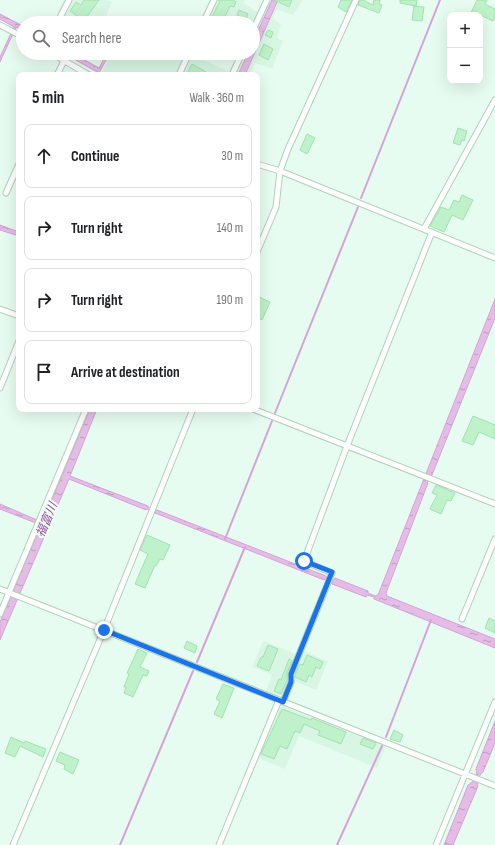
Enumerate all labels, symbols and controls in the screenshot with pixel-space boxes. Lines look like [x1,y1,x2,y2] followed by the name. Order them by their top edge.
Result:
[447,12,483,84] map controls
[447,12,483,48] button: +
[16,16,260,60] search box
[30,27,52,49] icon: search
[62,29,122,48] text: Search here
[447,48,483,84] button: −
[32,88,64,108] text: 5 min
[189,90,244,106] text: Walk · 360 m
[33,145,55,167] icon: ahead
[71,147,120,166] text: Continue
[221,148,243,164] text: 30 m
[33,217,55,239] icon: right
[71,219,123,238] text: Turn right
[217,220,243,236] text: 140 m
[33,289,55,311] icon: right
[71,291,123,310] text: Turn right
[216,292,243,308] text: 190 m
[33,361,55,383] icon: arrive
[71,363,180,382] text: Arrive at destination
[33,499,62,540] water label: 福富川
[295,552,313,570] route start
[95,621,113,639] route end

